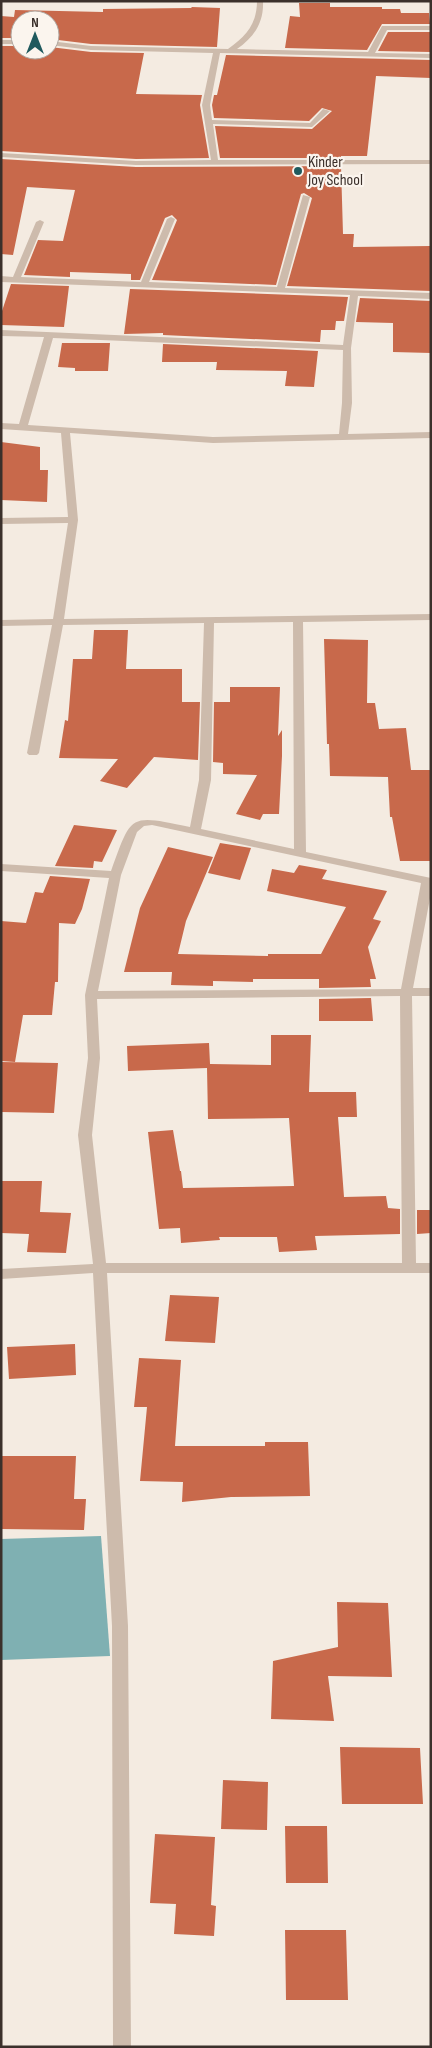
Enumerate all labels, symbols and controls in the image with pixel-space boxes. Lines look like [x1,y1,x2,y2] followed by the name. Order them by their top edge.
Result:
[10,10,60,60] north arrow
[31,14,39,31] text: N
[307,153,363,190] place label: Kinder Joy School
[292,165,304,177] marker: Kinder Joy School

